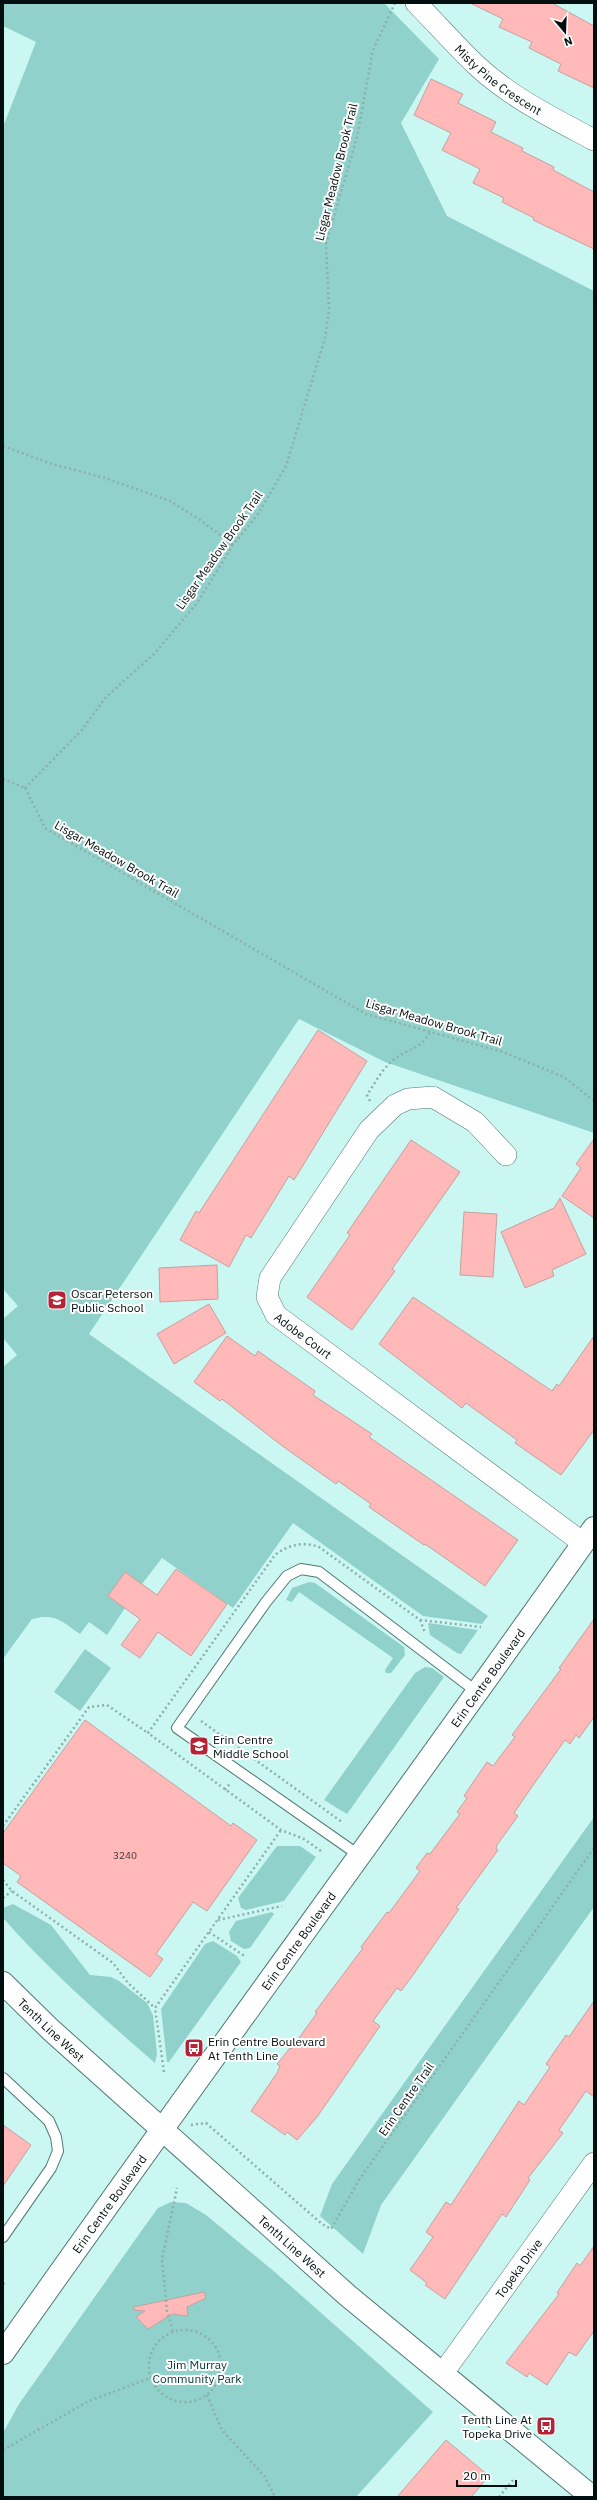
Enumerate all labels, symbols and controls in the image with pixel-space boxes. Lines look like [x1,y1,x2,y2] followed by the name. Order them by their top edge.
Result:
[545,12,585,52] north arrow
[562,34,574,49] text: N
[452,41,545,118] street label: Misty Pine Crescent
[312,102,360,242] street label: Lisgar Meadow Brook Trail
[172,488,266,612] street label: Lisgar Meadow Brook Trail
[52,817,182,901] street label: Lisgar Meadow Brook Trail
[364,995,504,1049] street label: Lisgar Meadow Brook Trail
[71,1286,153,1315] place label: Oscar Peterson Public School
[46,1289,68,1311] school or university icon: Oscar Peterson Public School
[272,1309,335,1361] street label: Adobe Court
[447,1626,528,1730] street label: Erin Centre Boulevard
[213,1732,289,1761] place label: Erin Centre Middle School
[188,1735,210,1757] school or university icon: Erin Centre Middle School
[113,1849,137,1862] house number: 3240
[258,1889,339,1993] street label: Erin Centre Boulevard
[15,1995,88,2064] street label: Tenth Line West
[208,2034,326,2063] place label: Erin Centre Boulevard At Tenth Line
[183,2037,205,2059] bus stop icon: Erin Centre Boulevard At Tenth Line
[375,2059,437,2139] street label: Erin Centre Trail
[69,2152,149,2256] street label: Erin Centre Boulevard
[255,2212,329,2280] street label: Tenth Line West
[492,2235,545,2301] street label: Topeka Drive
[152,2357,242,2386] park label: Jim Murray Community Park
[462,2412,532,2441] place label: Tenth Line At Topeka Drive
[535,2415,557,2437] bus stop icon: Tenth Line At Topeka Drive
[457,2462,516,2488] scale bar
[463,2468,491,2483] text: 20 m

